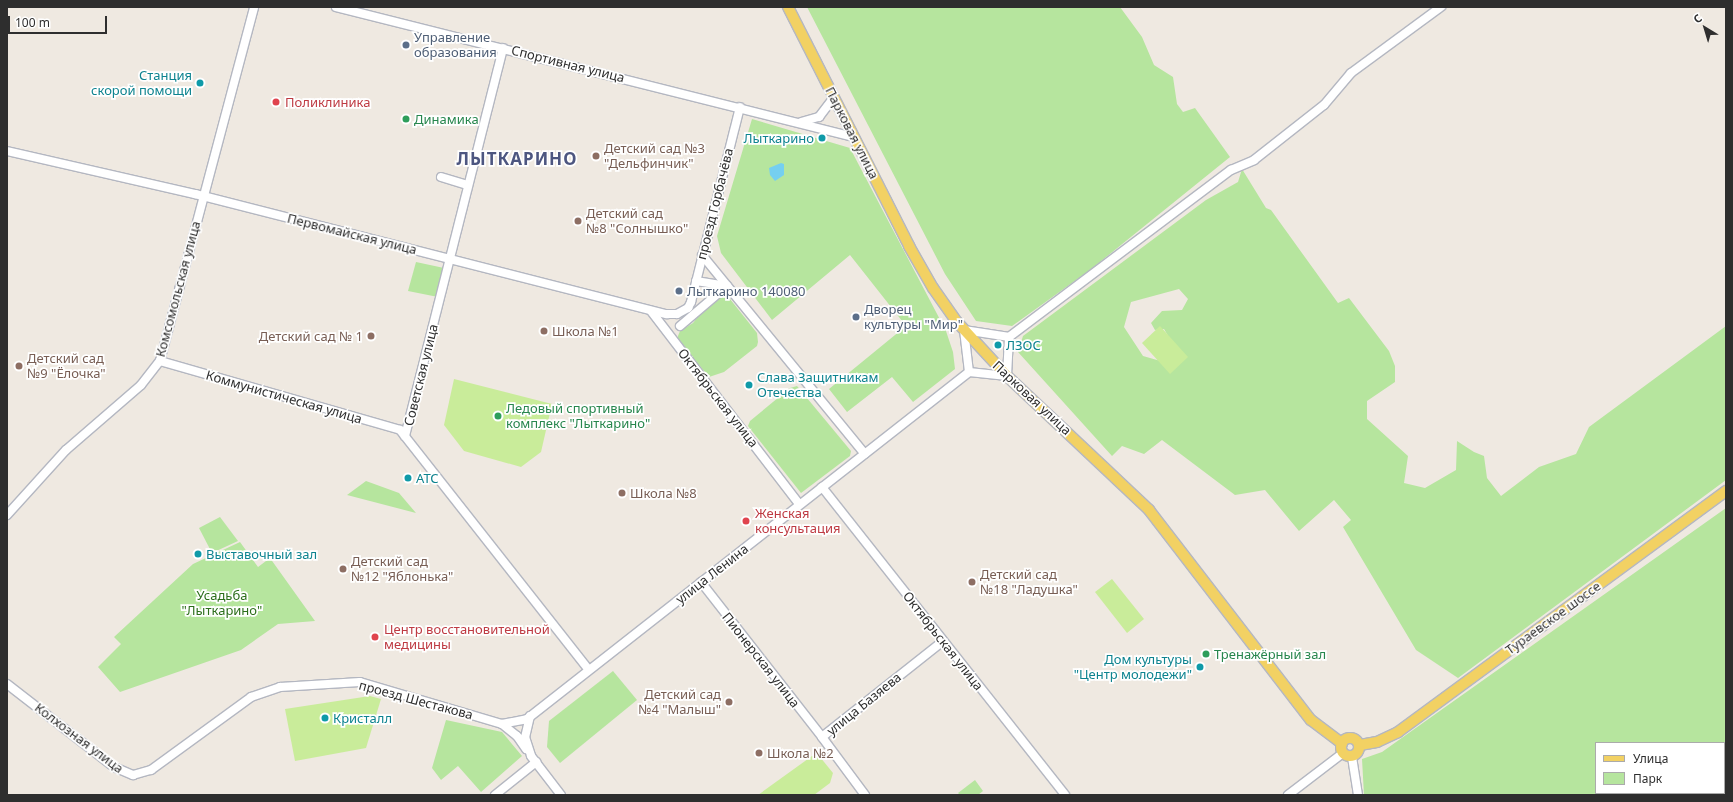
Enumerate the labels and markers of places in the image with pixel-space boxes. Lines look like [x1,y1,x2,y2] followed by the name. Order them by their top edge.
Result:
[414,30,497,61] place label: Управление образования
[401,40,411,50] marker: Управление образования
[91,68,192,99] place label: Станция скорой помощи
[195,78,205,88] marker: Станция скорой помощи
[285,94,370,110] place label: Поликлиника
[270,96,282,108] marker: Поликлиника
[414,111,479,127] place label: Динамика
[401,114,411,124] marker: Динамика
[743,130,814,146] place label: Лыткарино
[817,133,827,143] marker: Лыткарино
[604,141,705,172] place label: Детский сад №3 "Дельфинчик"
[591,151,601,161] marker: Детский сад №3 "Дельфинчик"
[586,206,688,237] place label: Детский сад №8 "Солнышко"
[573,216,583,226] marker: Детский сад №8 "Солнышко"
[687,283,806,299] place label: Лыткарино 140080
[674,286,684,296] marker: Лыткарино 140080
[864,302,963,333] place label: Дворец культуры "Мир"
[851,312,861,322] marker: Дворец культуры "Мир"
[552,323,619,339] place label: Школа №1
[539,326,549,336] marker: Школа №1
[259,328,363,344] place label: Детский сад № 1
[366,331,376,341] marker: Детский сад № 1
[1006,337,1041,353] place label: ЛЗОС
[993,340,1003,350] marker: ЛЗОС
[27,351,106,382] place label: Детский сад №9 "Ёлочка"
[14,361,24,371] marker: Детский сад №9 "Ёлочка"
[757,370,879,401] place label: Слава Защитникам Отечества
[744,380,754,390] marker: Слава Защитникам Отечества
[506,401,650,432] place label: Ледовый спортивный комплекс "Лыткарино"
[493,411,503,421] marker: Ледовый спортивный комплекс "Лыткарино"
[416,470,439,486] place label: АТС
[403,473,413,483] marker: АТС
[630,485,697,501] place label: Школа №8
[617,488,627,498] marker: Школа №8
[755,506,840,537] place label: Женская консультация
[740,515,752,527] marker: Женская консультация
[206,546,317,562] place label: Выставочный зал
[193,549,203,559] marker: Выставочный зал
[351,554,453,585] place label: Детский сад №12 "Яблонька"
[338,564,348,574] marker: Детский сад №12 "Яблонька"
[980,567,1078,598] place label: Детский сад №18 "Ладушка"
[967,577,977,587] marker: Детский сад №18 "Ладушка"
[384,622,550,653] place label: Центр восстановительной медицины
[369,631,381,643] marker: Центр восстановительной медицины
[1214,646,1326,662] place label: Тренажёрный зал
[1201,649,1211,659] marker: Тренажёрный зал
[1074,652,1192,683] place label: Дом культуры "Центр молодежи"
[1195,662,1205,672] marker: Дом культуры "Центр молодежи"
[638,687,721,718] place label: Детский сад №4 "Малыш"
[724,697,734,707] marker: Детский сад №4 "Малыш"
[333,710,392,726] place label: Кристалл
[320,713,330,723] marker: Кристалл
[767,745,834,761] place label: Школа №2
[754,748,764,758] marker: Школа №2

